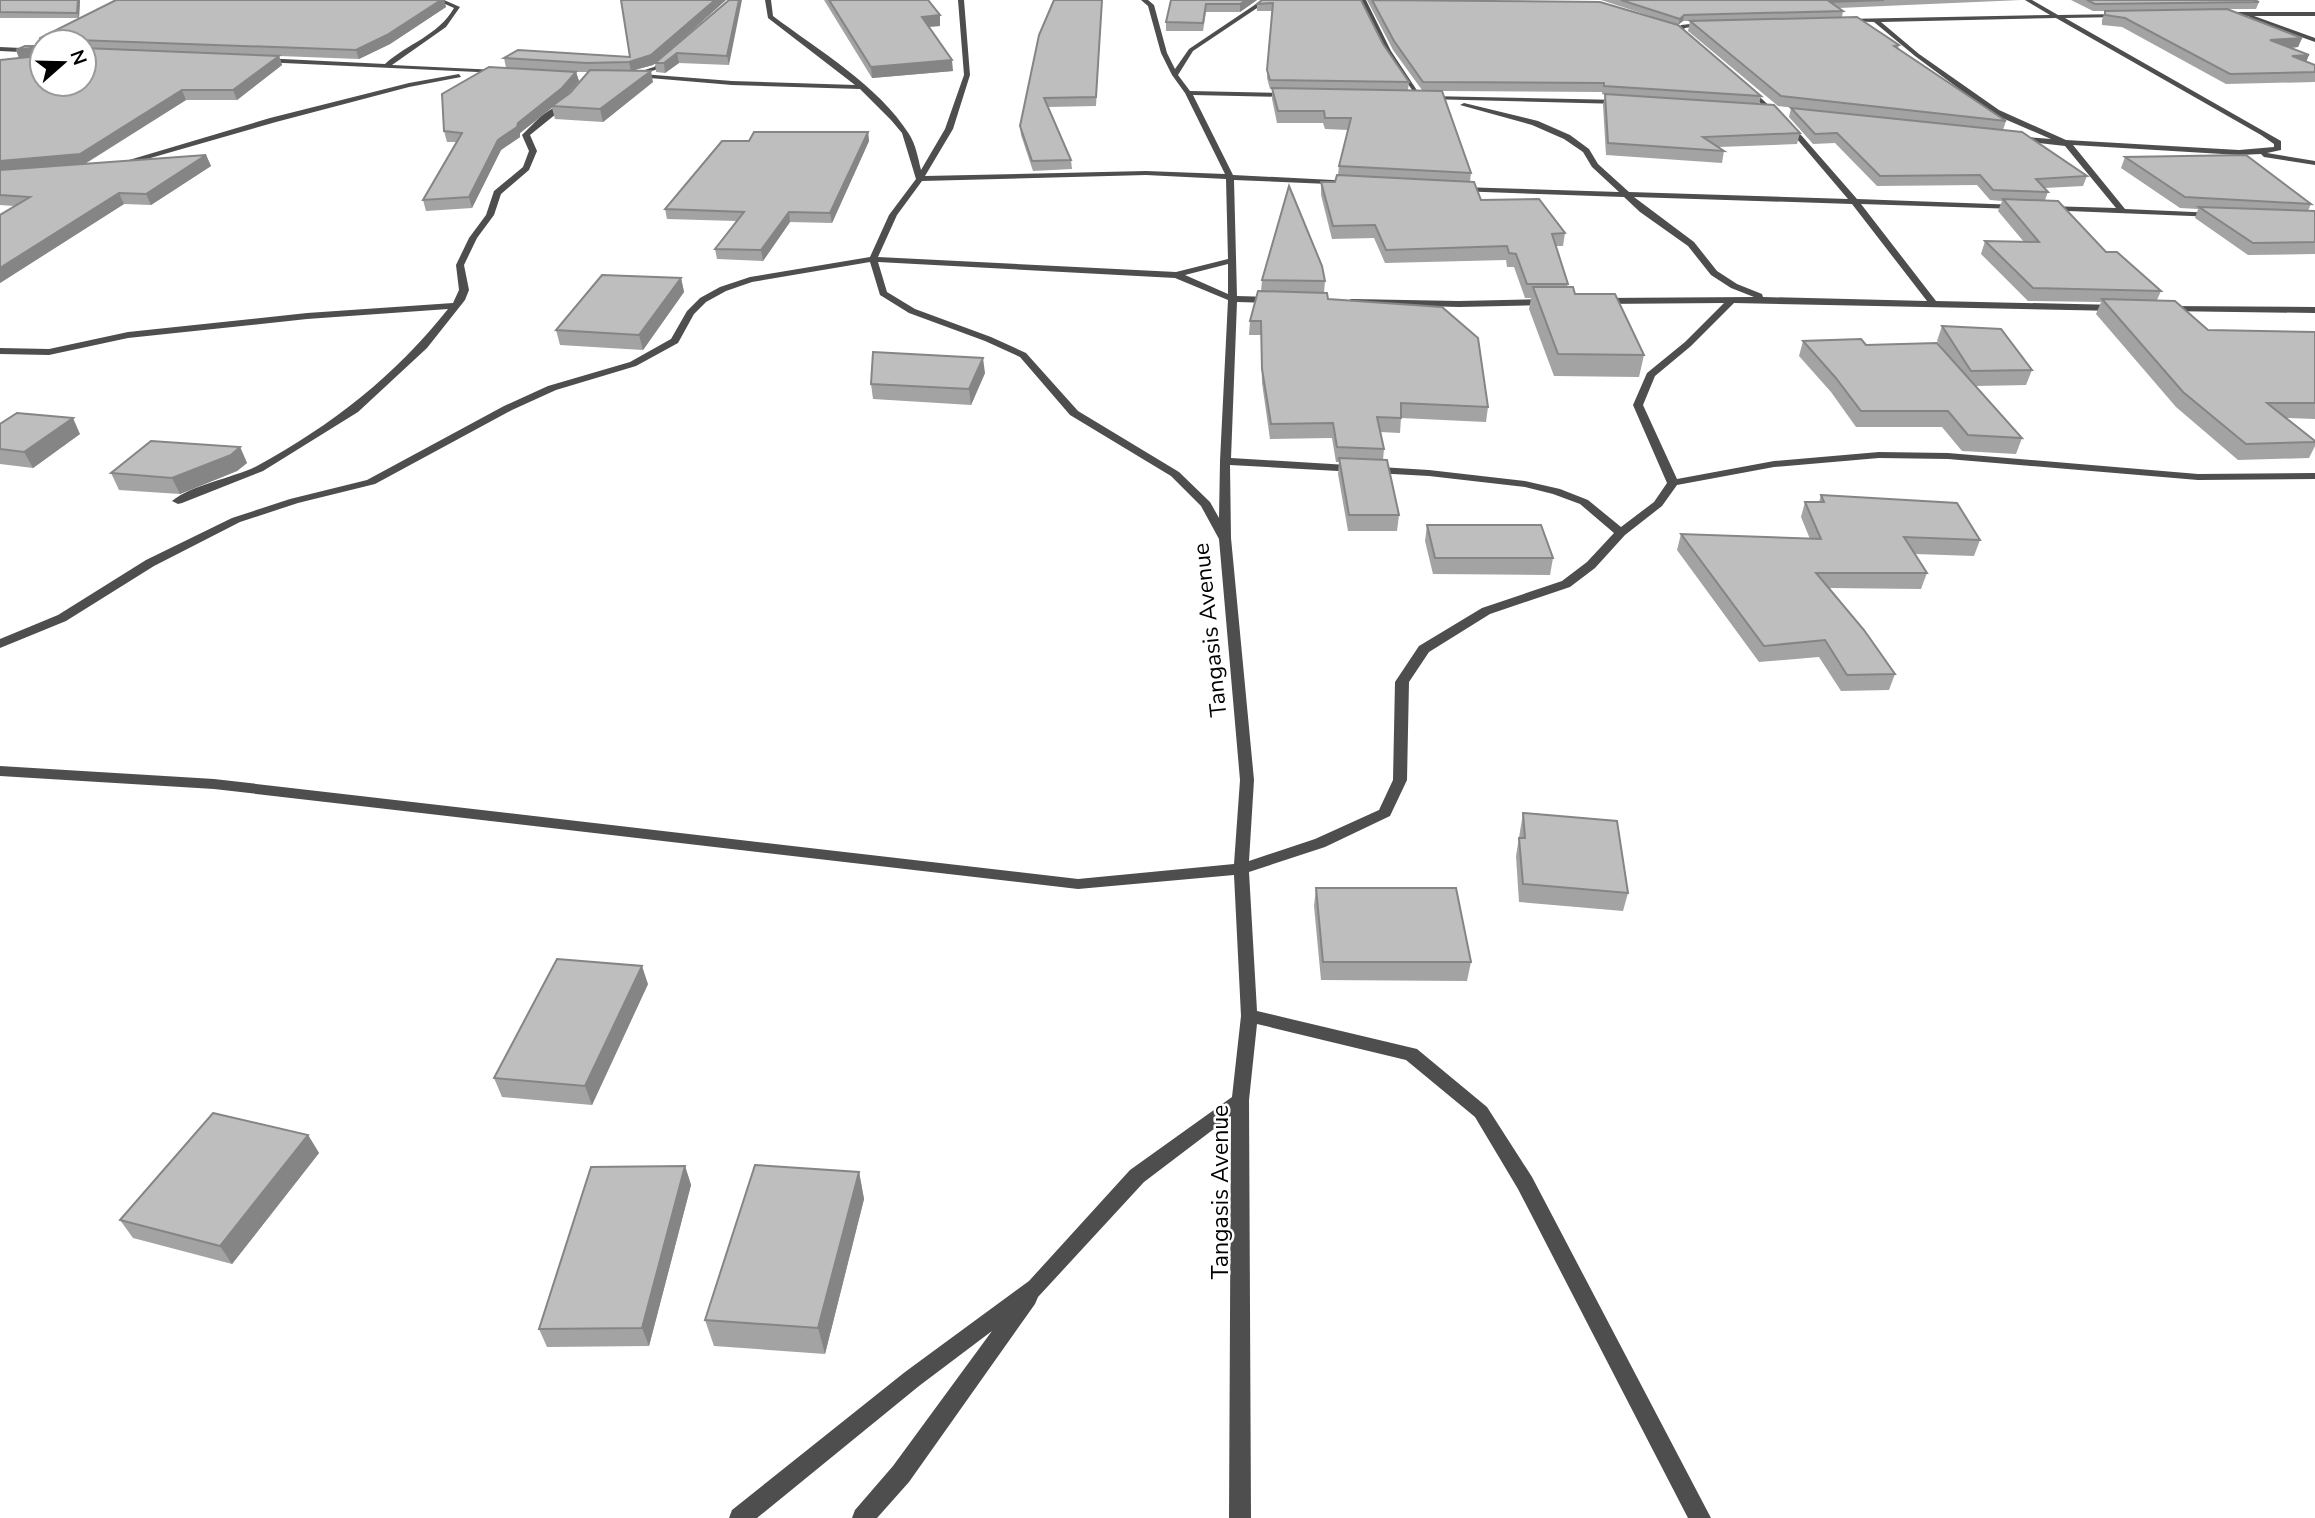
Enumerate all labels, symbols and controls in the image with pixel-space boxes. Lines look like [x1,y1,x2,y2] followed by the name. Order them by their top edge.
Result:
[28,28,98,98] north arrow
[63,46,93,69] text: N
[1185,542,1235,718] street label: Tangasis Avenue
[1205,1105,1236,1279] street label: Tangasis Avenue

